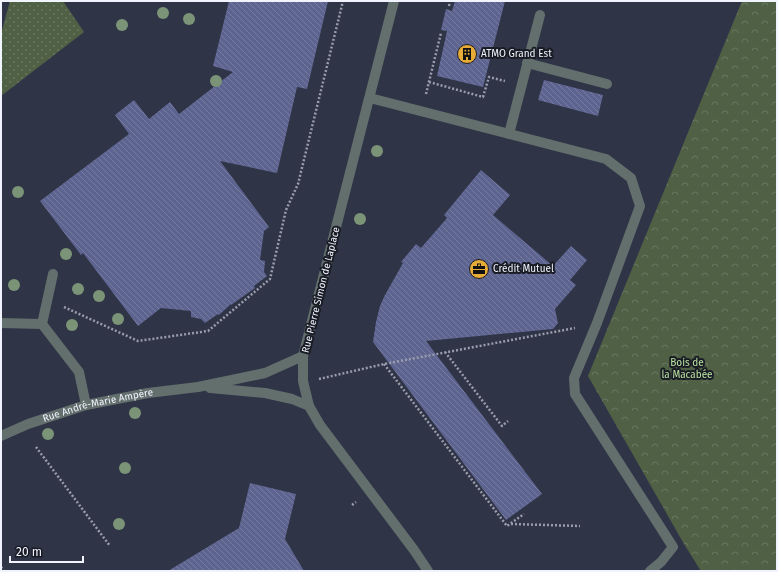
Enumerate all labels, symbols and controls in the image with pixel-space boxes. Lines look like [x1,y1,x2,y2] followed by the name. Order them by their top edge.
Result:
[456,43,478,65] building icon: ATMO Grand Est
[481,48,552,60] place label: ATMO Grand Est
[300,226,342,354] street label: Rue Pierre Simon de Laplace
[468,258,490,280] office icon: Crédit Mutuel
[493,263,554,275] place label: Crédit Mutuel
[661,357,713,381] park label: Bois de la Macabée
[41,386,154,425] street label: Rue André-Marie Ampère
[10,538,83,564] scale bar
[16,545,42,559] text: 20 m

